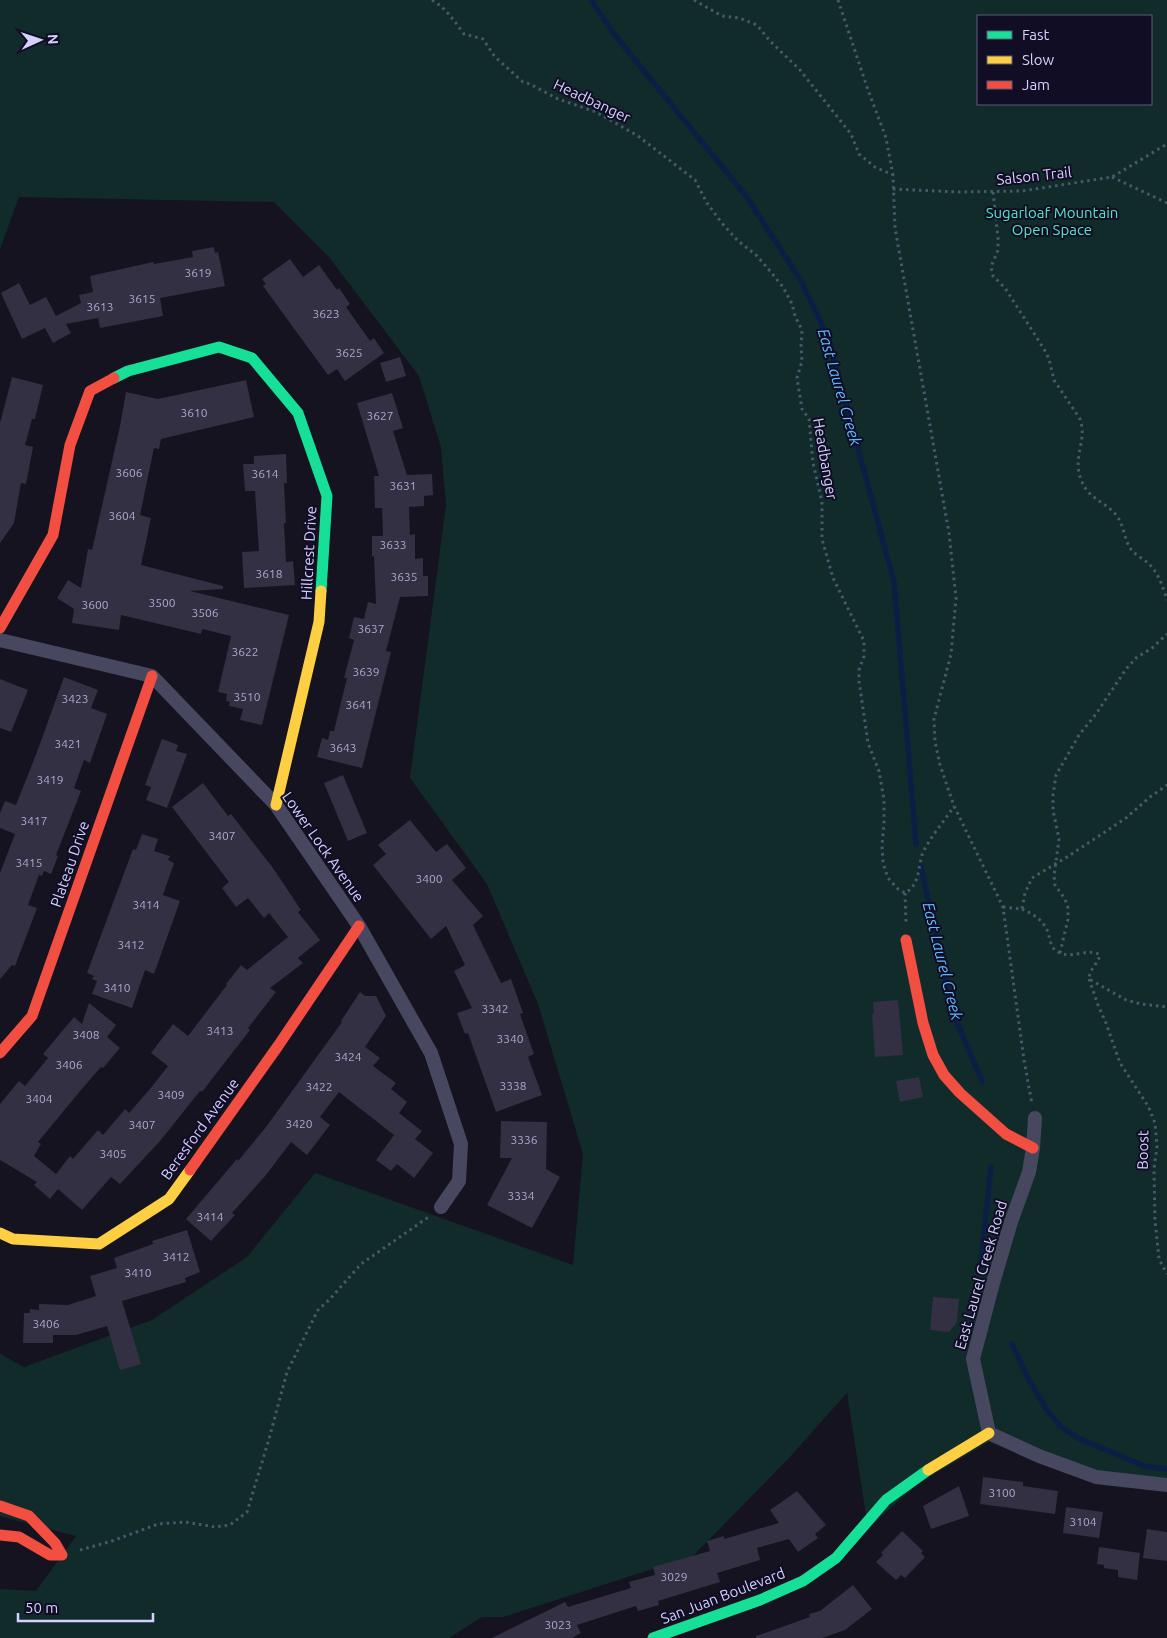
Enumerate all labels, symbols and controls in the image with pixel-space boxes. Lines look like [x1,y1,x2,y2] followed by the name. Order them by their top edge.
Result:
[15,15,65,65] north arrow
[977,15,1152,105] legend
[1022,26,1050,43] text: Fast
[45,34,61,45] text: N
[1022,51,1055,68] text: Slow
[551,75,634,126] street label: Headbanger
[1022,76,1050,93] text: Jam
[995,163,1072,188] street label: Salson Trail
[986,204,1118,238] park label: Sugarloaf Mountain Open Space
[184,266,212,279] house number: 3619
[128,292,156,305] house number: 3615
[86,300,114,313] house number: 3613
[312,307,340,320] house number: 3623
[815,326,866,448] water label: East Laurel Creek
[335,346,363,359] house number: 3625
[180,406,208,419] house number: 3610
[366,409,394,422] house number: 3627
[810,417,841,501] street label: Headbanger
[115,466,143,479] house number: 3606
[251,467,279,480] house number: 3614
[389,479,417,492] house number: 3631
[298,505,319,600] street label: Hillcrest Drive
[108,509,136,522] house number: 3604
[379,538,407,551] house number: 3633
[255,567,283,580] house number: 3618
[390,570,418,583] house number: 3635
[148,596,176,609] house number: 3500
[81,598,109,611] house number: 3600
[191,606,219,619] house number: 3506
[357,622,385,635] house number: 3637
[231,645,259,658] house number: 3622
[352,665,380,678] house number: 3639
[233,690,261,703] house number: 3510
[61,692,89,705] house number: 3423
[345,698,373,711] house number: 3641
[54,737,82,750] house number: 3421
[329,741,357,754] house number: 3643
[36,773,64,786] house number: 3419
[279,788,368,905] street label: Lower Lock Avenue
[20,814,48,827] house number: 3417
[47,819,92,909] street label: Plateau Drive
[208,829,236,842] house number: 3407
[15,856,43,869] house number: 3415
[415,872,443,885] house number: 3400
[132,898,160,911] house number: 3414
[920,900,967,1023] water label: East Laurel Creek
[117,938,145,951] house number: 3412
[103,981,131,994] house number: 3410
[481,1002,509,1015] house number: 3342
[206,1024,234,1037] house number: 3413
[72,1028,100,1041] house number: 3408
[496,1032,524,1045] house number: 3340
[334,1050,362,1063] house number: 3424
[55,1058,83,1071] house number: 3406
[157,1075,242,1183] street label: Beresford Avenue
[499,1079,527,1092] house number: 3338
[305,1080,333,1093] house number: 3422
[157,1088,185,1101] house number: 3409
[25,1092,53,1105] house number: 3404
[285,1117,313,1130] house number: 3420
[128,1118,156,1131] house number: 3407
[1134,1130,1151,1170] street label: Boost
[510,1133,538,1146] house number: 3336
[99,1147,127,1160] house number: 3405
[507,1189,535,1202] house number: 3334
[951,1198,1010,1351] street label: East Laurel Creek Road
[196,1210,224,1223] house number: 3414
[162,1250,190,1263] house number: 3412
[124,1266,152,1279] house number: 3410
[32,1317,60,1330] house number: 3406
[988,1486,1016,1499] house number: 3100
[1069,1515,1097,1528] house number: 3104
[658,1564,787,1627] street label: San Juan Boulevard
[660,1570,688,1583] house number: 3029
[18,1590,152,1622] scale bar
[25,1599,58,1616] text: 50 m
[544,1618,572,1631] house number: 3023

